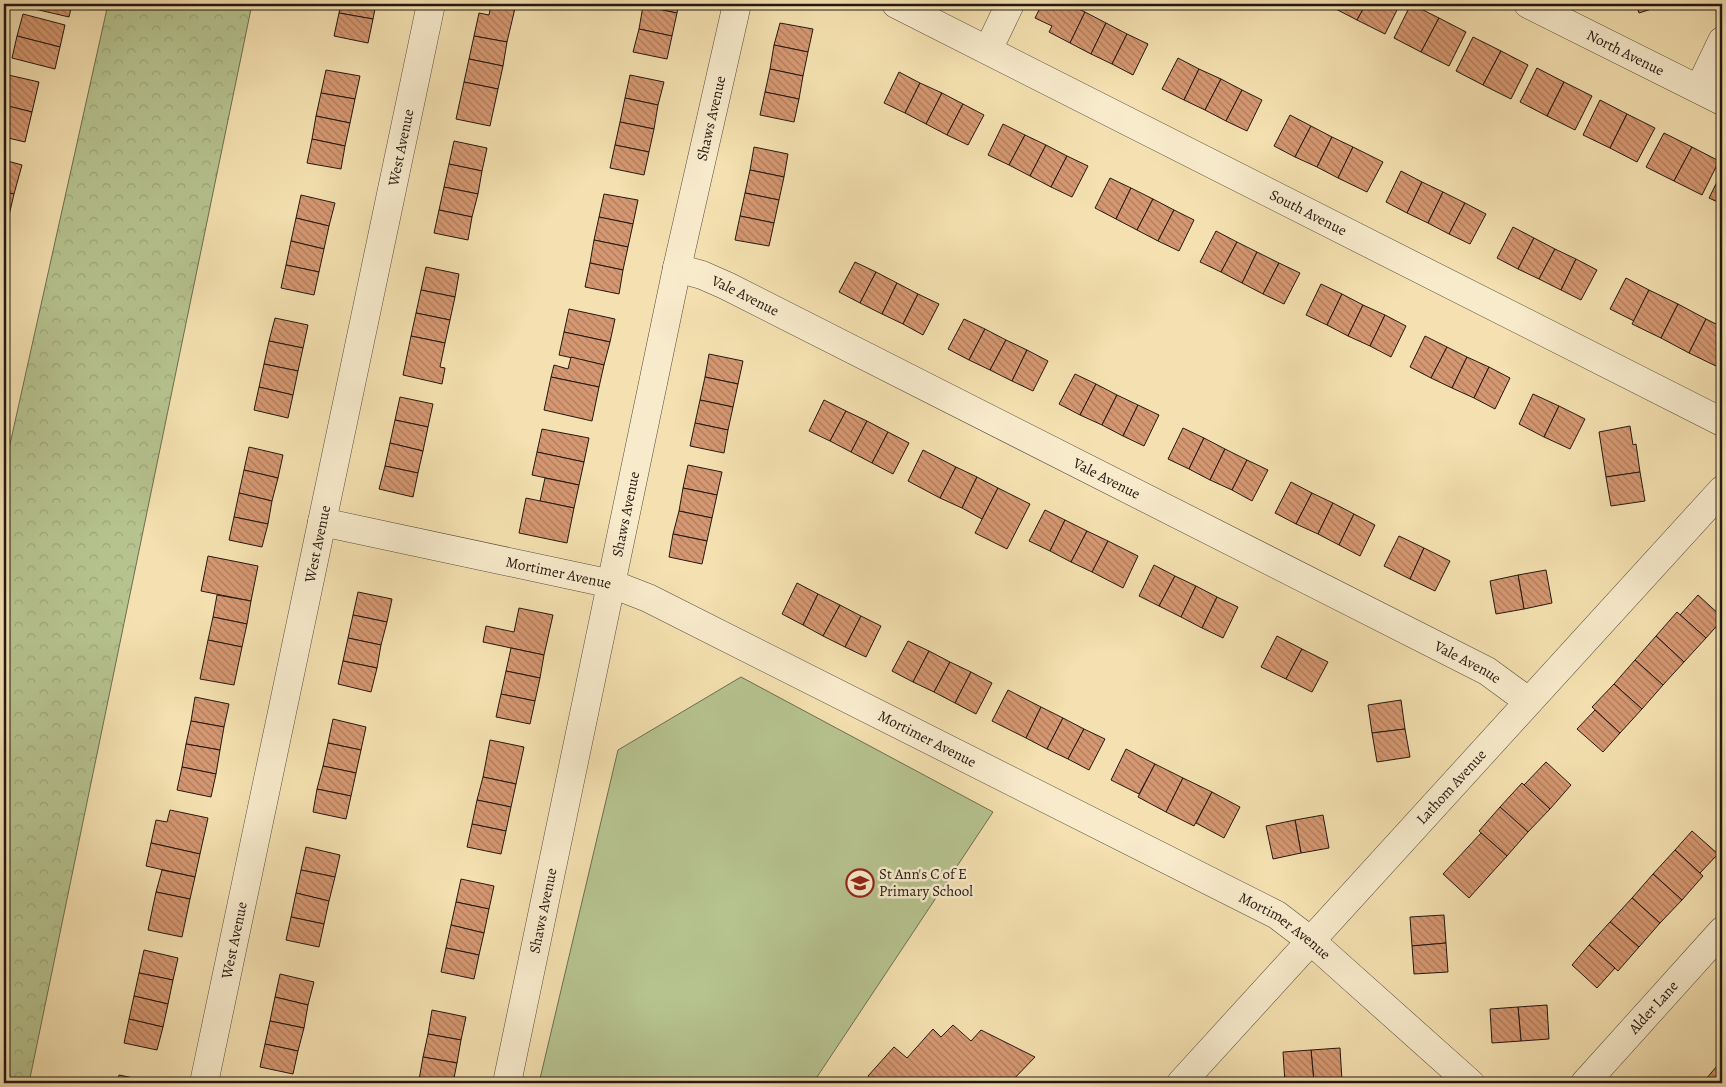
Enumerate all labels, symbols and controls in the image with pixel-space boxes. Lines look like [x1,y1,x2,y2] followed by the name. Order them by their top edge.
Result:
[1583,25,1668,81] street label: North Avenue
[692,74,730,163] street label: Shaws Avenue
[383,107,419,189] street label: West Avenue
[1266,185,1350,241] street label: South Avenue
[708,270,783,321] street label: Vale Avenue
[1069,453,1144,504] street label: Vale Avenue
[607,469,644,559] street label: Shaws Avenue
[299,503,335,585] street label: West Avenue
[504,552,614,594] street label: Mortimer Avenue
[1430,636,1505,688] street label: Vale Avenue
[875,706,980,772] street label: Mortimer Avenue
[1412,745,1491,829] street label: Lathom Avenue
[879,864,973,901] place label: St Ann's C of E Primary School
[524,866,562,955] street label: Shaws Avenue
[845,868,875,898] school or university icon: St Ann's C of E Primary School
[1236,887,1335,964] street label: Mortimer Avenue
[216,899,252,981] street label: West Avenue
[1623,976,1683,1039] street label: Alder Lane

